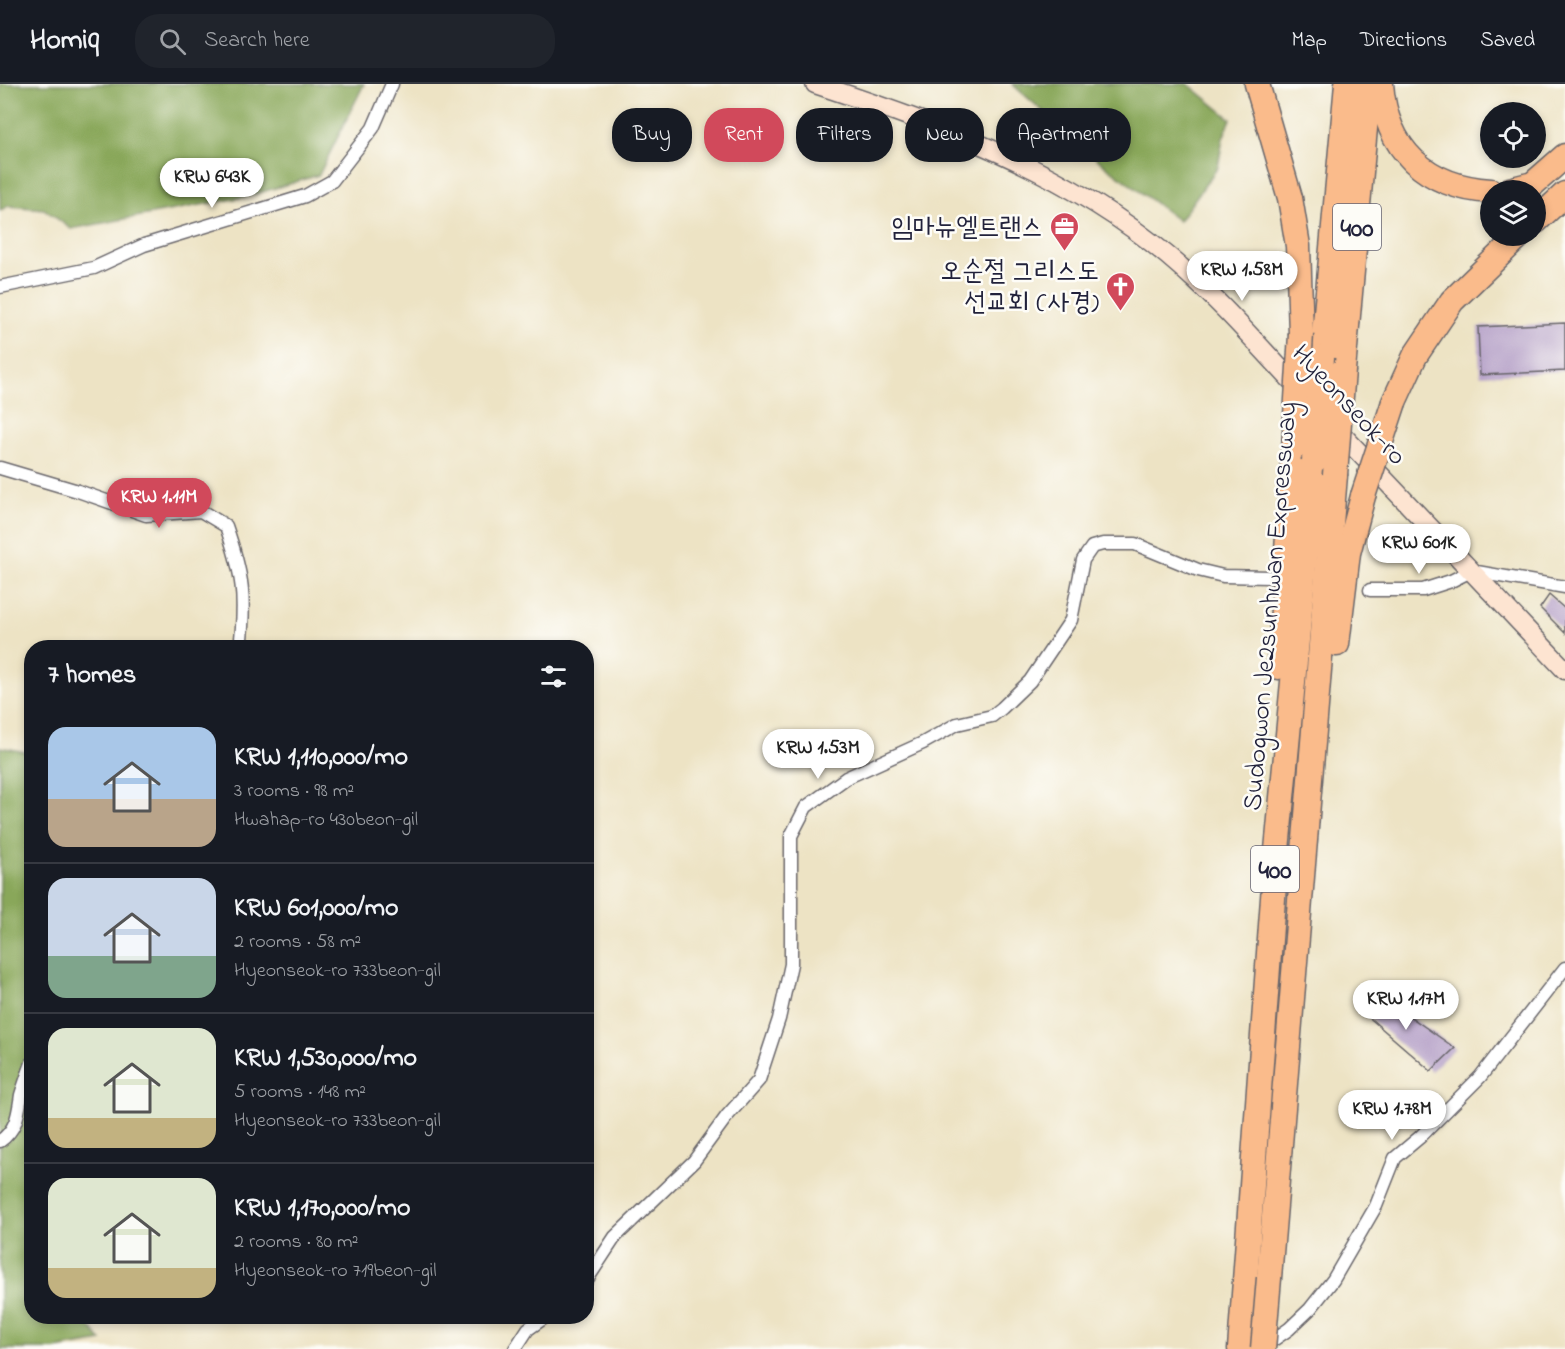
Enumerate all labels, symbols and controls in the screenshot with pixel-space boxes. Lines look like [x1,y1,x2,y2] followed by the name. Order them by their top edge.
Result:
[135,14,555,68] search box
[30,21,99,62] text: Homiq
[156,25,189,58] icon: search
[204,25,310,57] text: Search here
[1291,26,1327,56] text: Map
[1360,26,1447,56] text: Directions
[1480,26,1535,56] text: Saved
[1480,102,1546,246] map controls
[1480,102,1546,168] button: locate
[612,108,692,162] chip: Buy
[704,108,784,162] chip: Rent
[796,108,893,162] chip: Filters
[905,108,984,162] chip: New
[996,108,1131,162] chip: Apartment
[150,158,274,209] pin: KRW 643K
[174,163,250,192] text: KRW 643K
[1480,180,1546,246] button: layers
[1333,204,1381,250] road number: 400
[891,209,1043,248] place label: 임마뉴엘트랜스
[1048,210,1080,252] office icon: 임마뉴엘트랜스
[1173,251,1311,302] pin: KRW 1.58M
[940,253,1099,323] place label: 오순절 그리스도 선교회 (사경)
[1201,256,1283,285] text: KRW 1.58M
[1104,270,1136,312] church icon: 오순절 그리스도 선교회 (사경)
[1282,336,1415,475] street label: Hyeonseok-ro
[1234,400,1309,812] street label: Sudogwon Je2sunhwan Expressway
[90,478,228,529] pin: KRW 1.11M
[121,483,197,512] text: KRW 1.11M
[1357,524,1481,575] pin: KRW 601K
[1382,529,1456,558] text: KRW 601K
[48,657,136,695] text: 7 homes
[537,660,570,693] icon: filters
[749,729,887,780] pin: KRW 1.53M
[776,734,860,763] text: KRW 1.53M
[234,739,408,777] text: KRW 1,110,000/mo
[96,751,168,823] icon: home
[234,777,354,806] text: 3 rooms · 98 m²
[234,806,418,835] text: Hwahap-ro 430beon-gil
[1251,846,1299,892] road number: 400
[234,890,399,928] text: KRW 601,000/mo
[96,902,168,974] icon: home
[234,928,361,957] text: 2 rooms · 58 m²
[234,957,441,986] text: Hyeonseok-ro 733beon-gil
[1337,980,1475,1031] pin: KRW 1.17M
[1367,985,1445,1014] text: KRW 1.17M
[234,1040,417,1078] text: KRW 1,530,000/mo
[96,1052,168,1124] icon: home
[234,1078,366,1107] text: 5 rooms · 148 m²
[1323,1090,1461,1141] pin: KRW 1.78M
[1352,1095,1432,1124] text: KRW 1.78M
[234,1107,441,1136] text: Hyeonseok-ro 733beon-gil
[234,1190,411,1228] text: KRW 1,170,000/mo
[96,1202,168,1274] icon: home
[234,1228,359,1257] text: 2 rooms · 80 m²
[234,1257,437,1286] text: Hyeonseok-ro 719beon-gil

